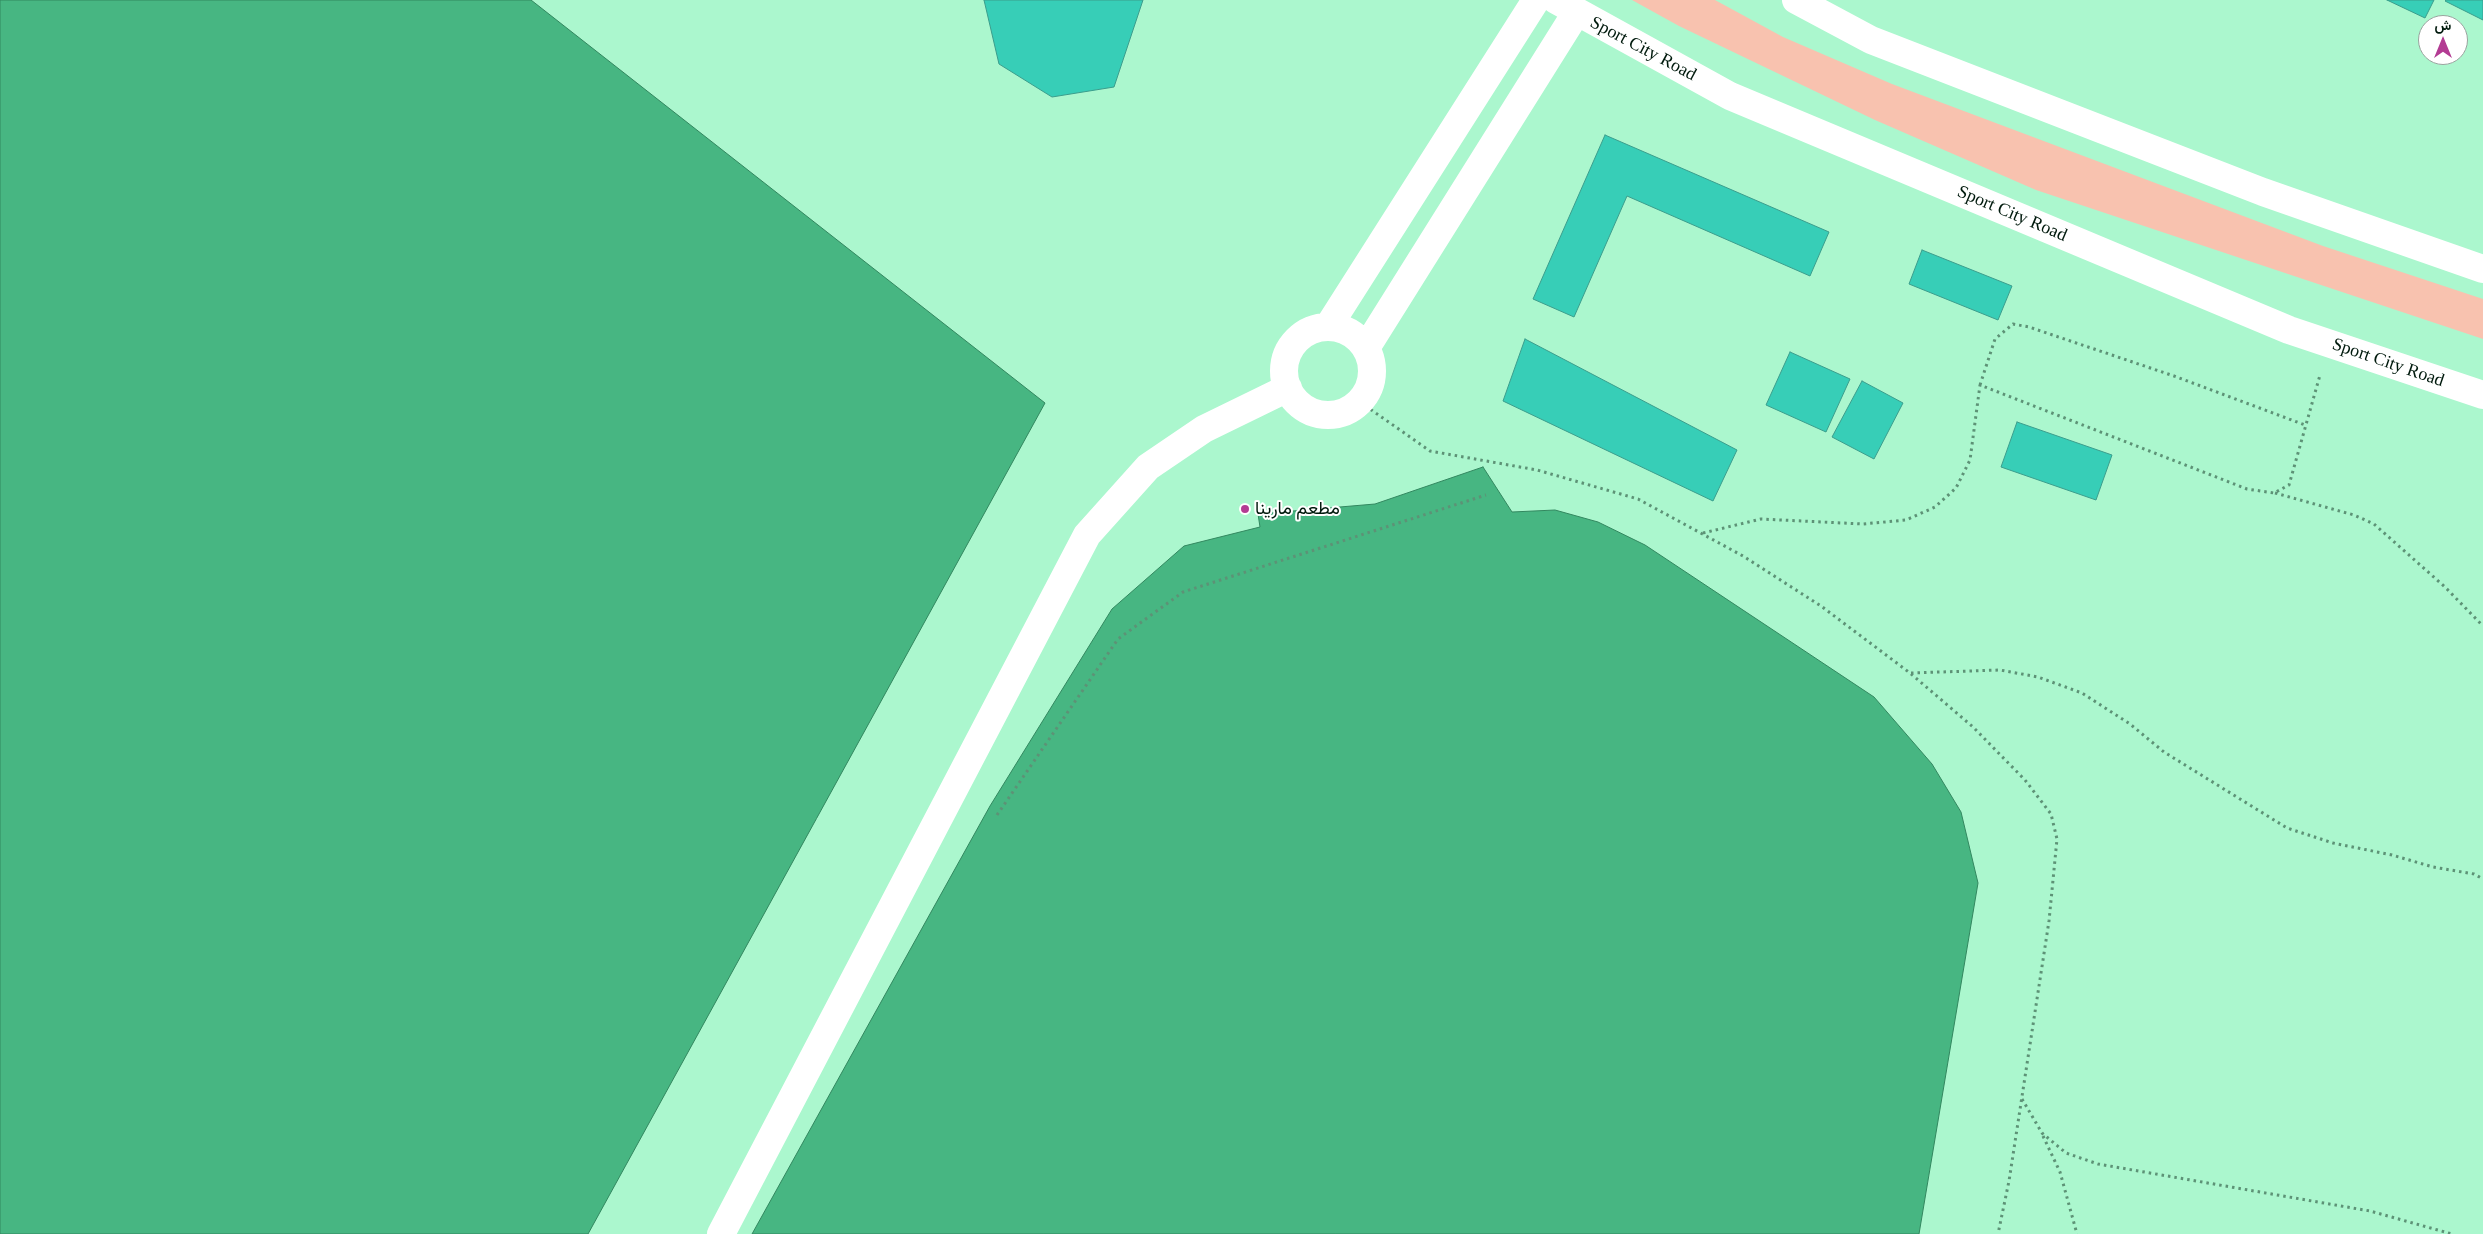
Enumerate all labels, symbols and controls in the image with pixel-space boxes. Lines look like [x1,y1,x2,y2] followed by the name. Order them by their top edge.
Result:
[1586,12,1700,86] street label: Sport City Road
[2418,15,2468,65] north arrow
[2435,18,2451,33] text: ش
[1954,181,2070,247] street label: Sport City Road
[2329,334,2447,392] street label: Sport City Road
[1255,498,1340,520] place label: مطعم مارينا
[1239,503,1251,515] marker: مطعم مارينا

